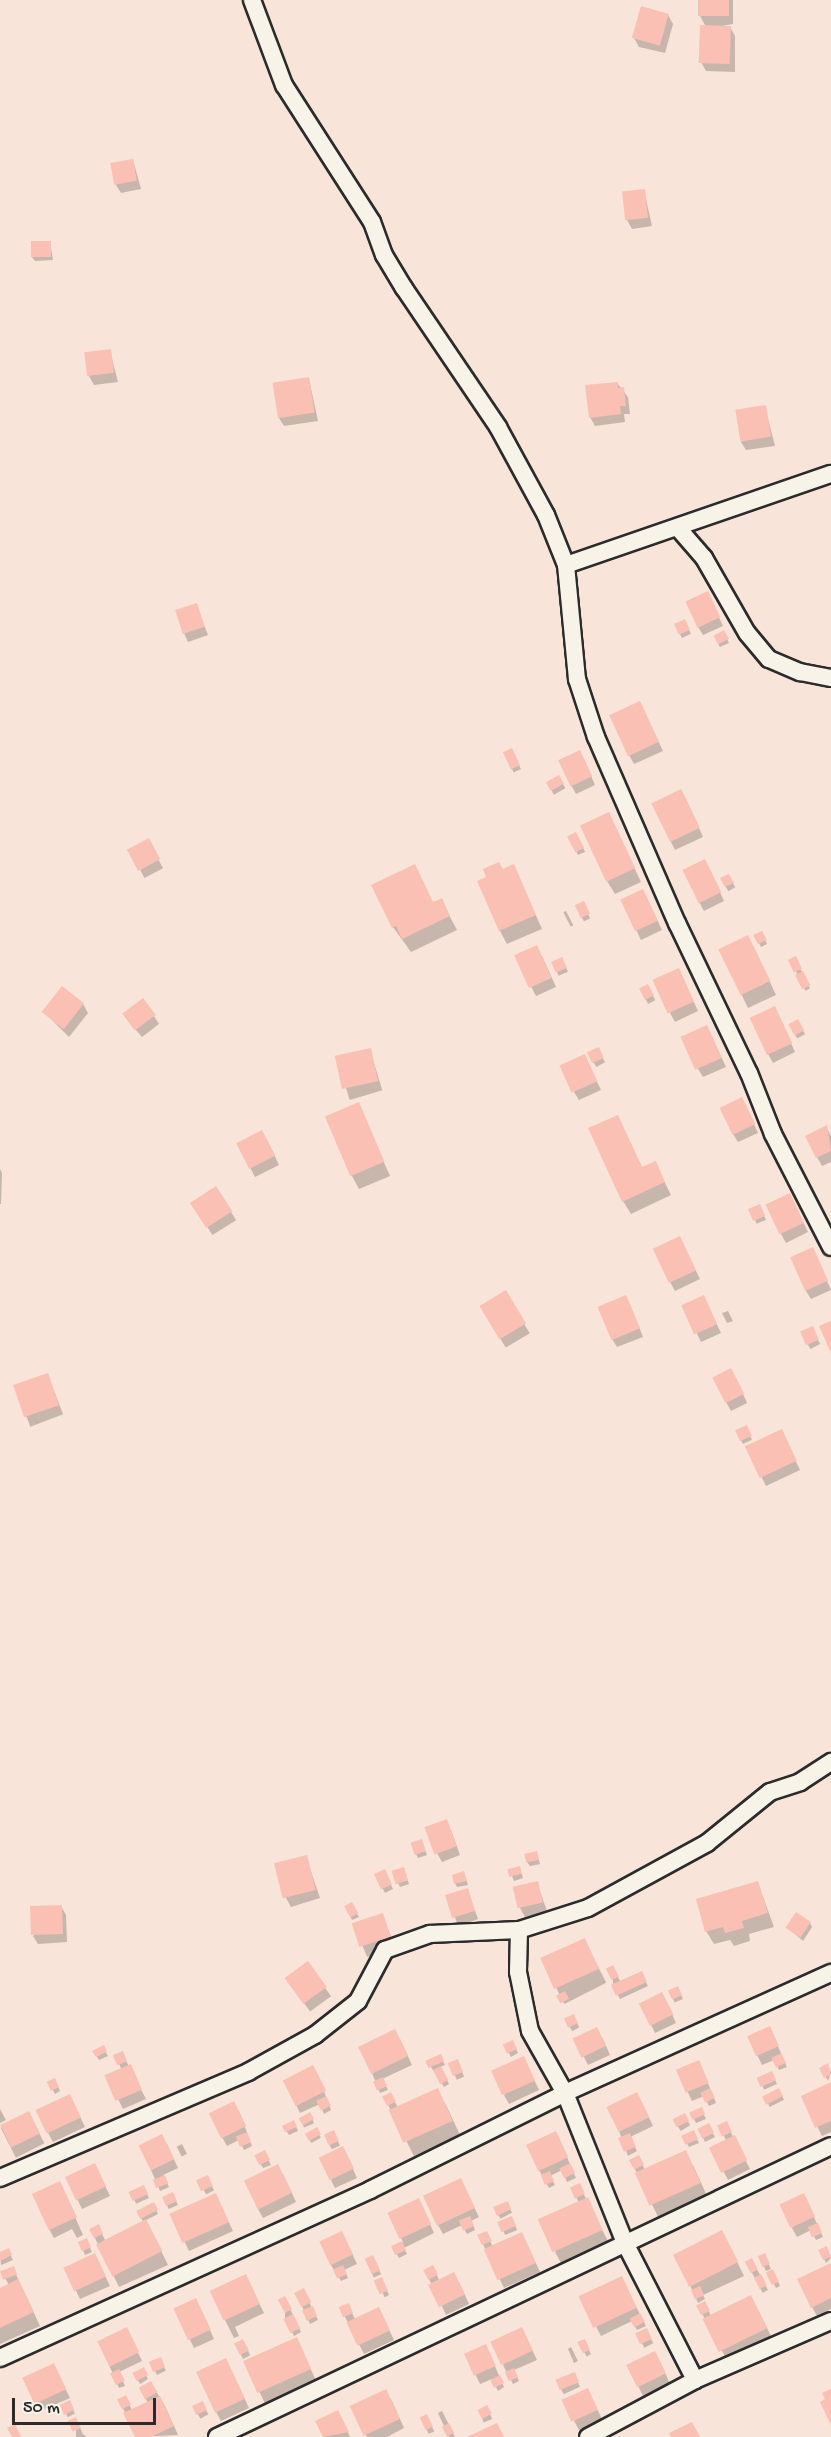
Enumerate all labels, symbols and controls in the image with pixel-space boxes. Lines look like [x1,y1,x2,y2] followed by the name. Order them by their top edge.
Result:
[15,2386,159,2424] scale bar
[23,2398,60,2419] text: 50 m

